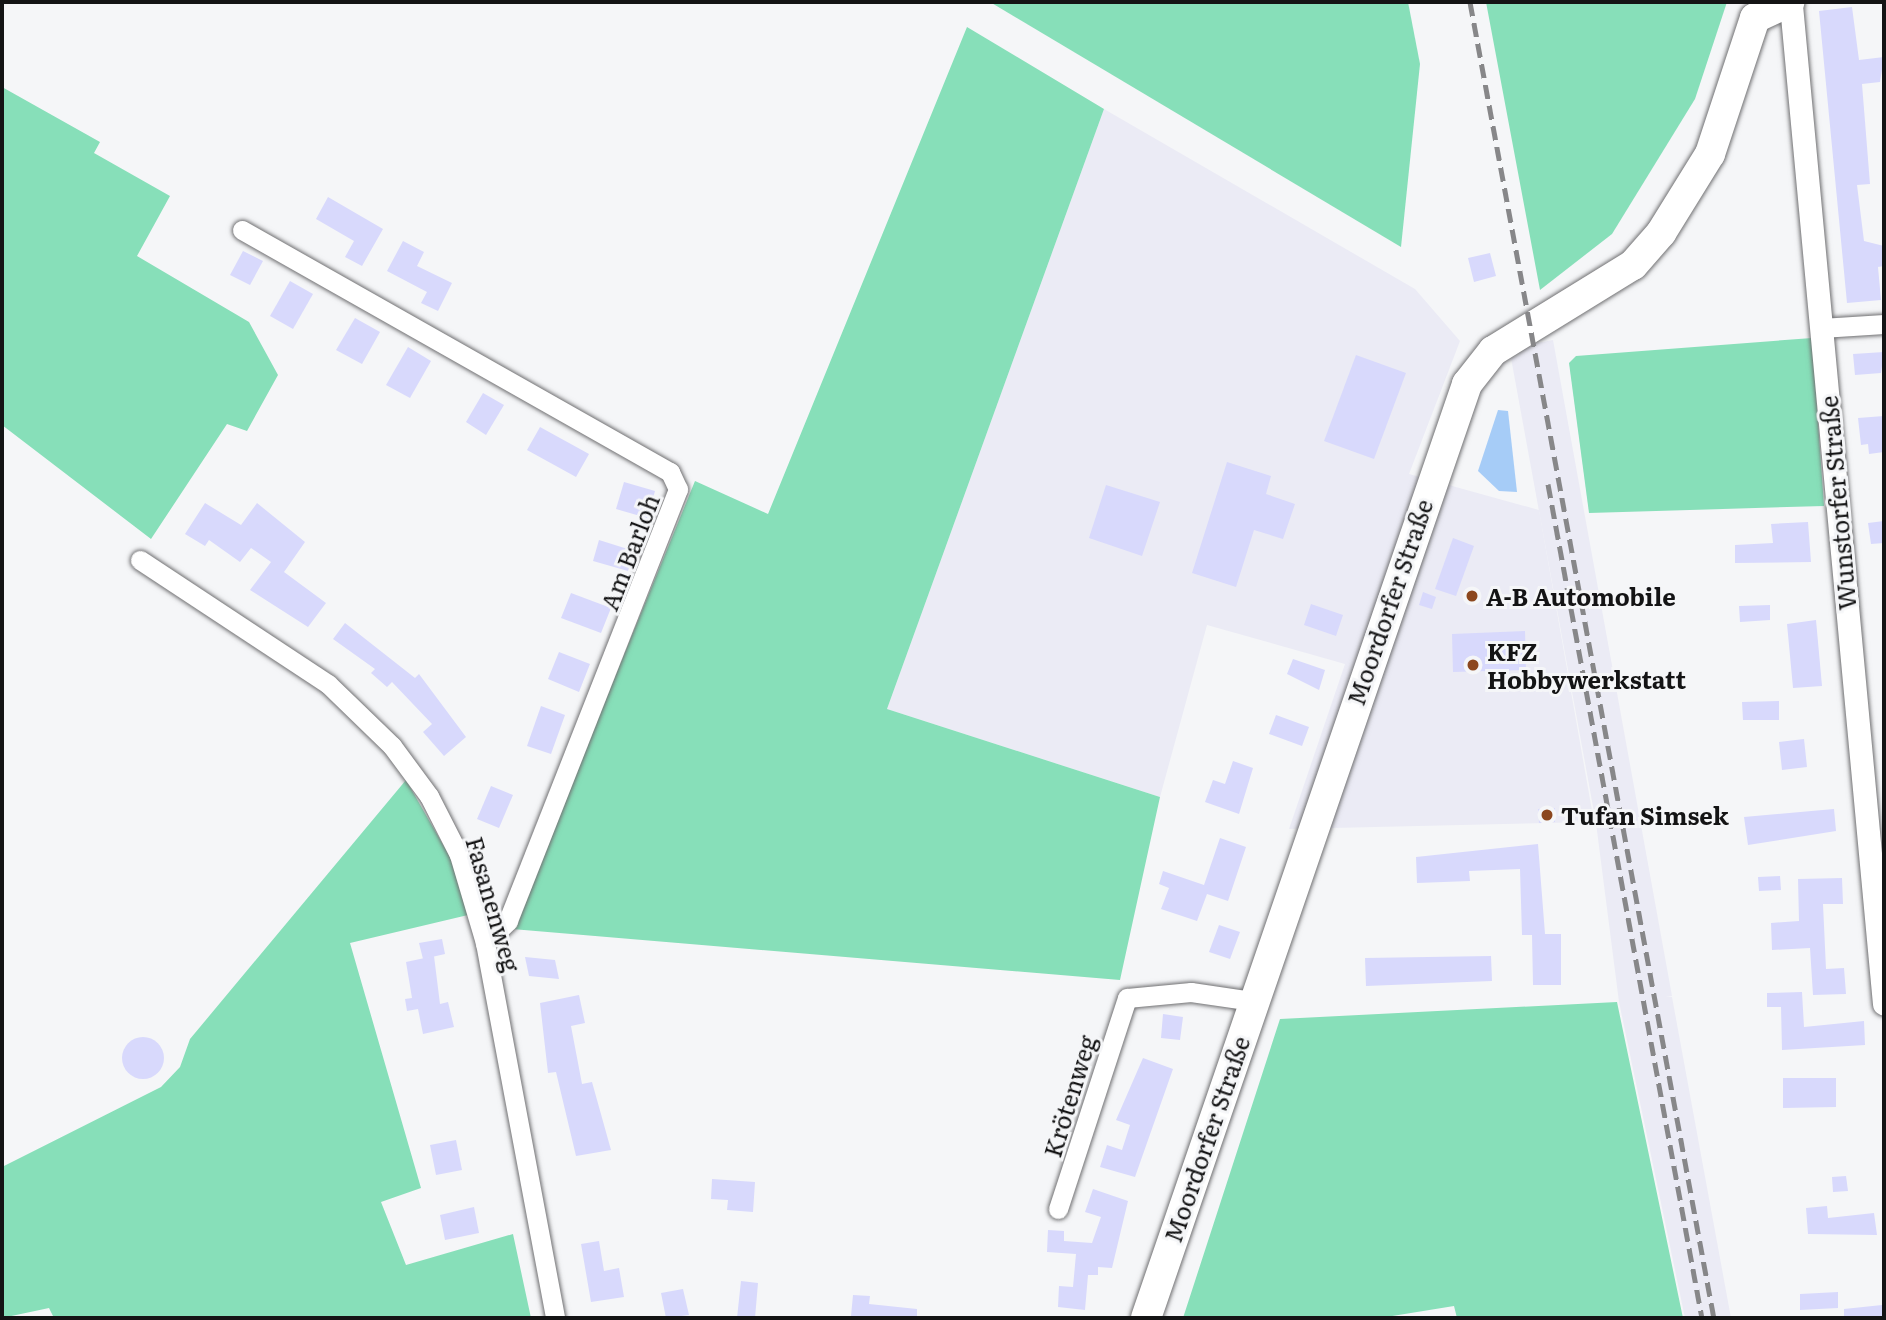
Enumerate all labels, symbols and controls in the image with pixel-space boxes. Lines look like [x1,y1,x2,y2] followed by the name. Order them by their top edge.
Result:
[1813,395,1861,611] street label: Wunstorfer Straße
[594,490,664,614] street label: Am Barloh
[1340,495,1438,709] street label: Moordorfer Straße
[1486,582,1676,610] place label: A-B Automobile
[1464,588,1480,604] marker: A-B Automobile
[1487,637,1686,693] place label: KFZ Hobbywerkstatt
[1465,657,1481,673] marker: KFZ Hobbywerkstatt
[1561,801,1729,829] place label: Tufan Simsek
[1539,807,1555,823] marker: Tufan Simsek
[461,833,527,975] street label: Fasanenweg
[1037,1032,1101,1160] street label: Krötenweg
[1157,1032,1255,1246] street label: Moordorfer Straße

